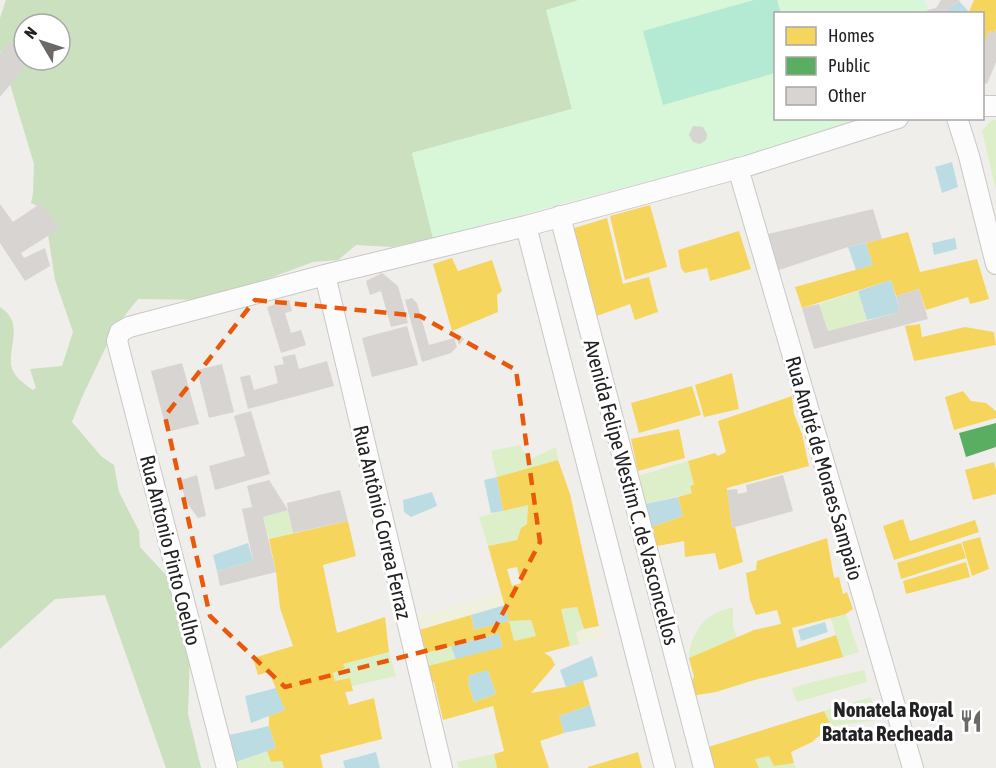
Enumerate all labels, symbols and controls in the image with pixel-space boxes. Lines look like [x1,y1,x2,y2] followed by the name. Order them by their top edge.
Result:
[12,12,72,72] north arrow
[774,12,984,120] legend
[20,23,40,42] text: N
[828,25,874,46] text: Homes
[828,55,870,76] text: Public
[828,85,867,106] text: Other
[580,337,684,647] street label: Avenida Felipe Westim C. de Vasconcellos
[781,353,869,583] street label: Rua André de Moraes Sampaio
[349,423,417,622] street label: Rua Antônio Correa Ferraz
[136,452,206,648] street label: Rua Antonio Pinto Coelho
[822,697,953,745] place label: Nonatela Royal Batata Recheada
[958,708,984,734] restaurant icon: Nonatela Royal Batata Recheada

